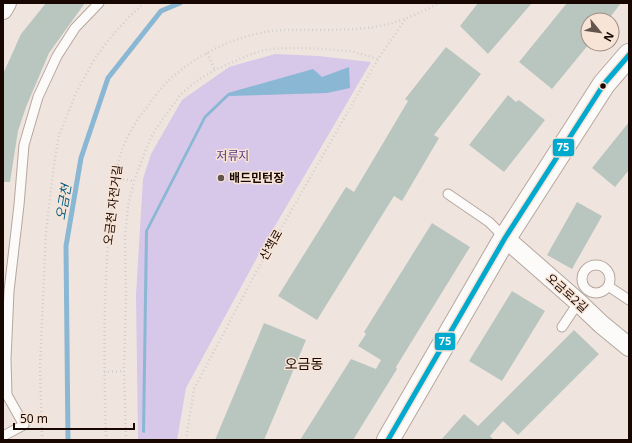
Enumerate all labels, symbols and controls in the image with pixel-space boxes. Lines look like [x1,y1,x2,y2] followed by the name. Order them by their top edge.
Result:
[580,12,620,52] north arrow
[600,30,618,45] text: N
[598,81,608,91] unlabelled marker
[552,138,575,157] line badge: 75
[557,139,569,154] text: 75
[216,147,250,164] park label: 저류지
[99,164,126,246] street label: 오금천 자전거길
[229,169,284,186] place label: 배드민턴장
[216,173,226,183] marker: 배드민턴장
[51,182,75,221] water label: 오금천
[255,226,286,263] street label: 산책로
[543,269,592,316] street label: 오금로2길
[434,332,456,351] line badge: 75
[439,333,451,348] text: 75
[285,354,323,373] district label: 오금동
[14,405,134,431] scale bar
[20,410,48,427] text: 50 m

